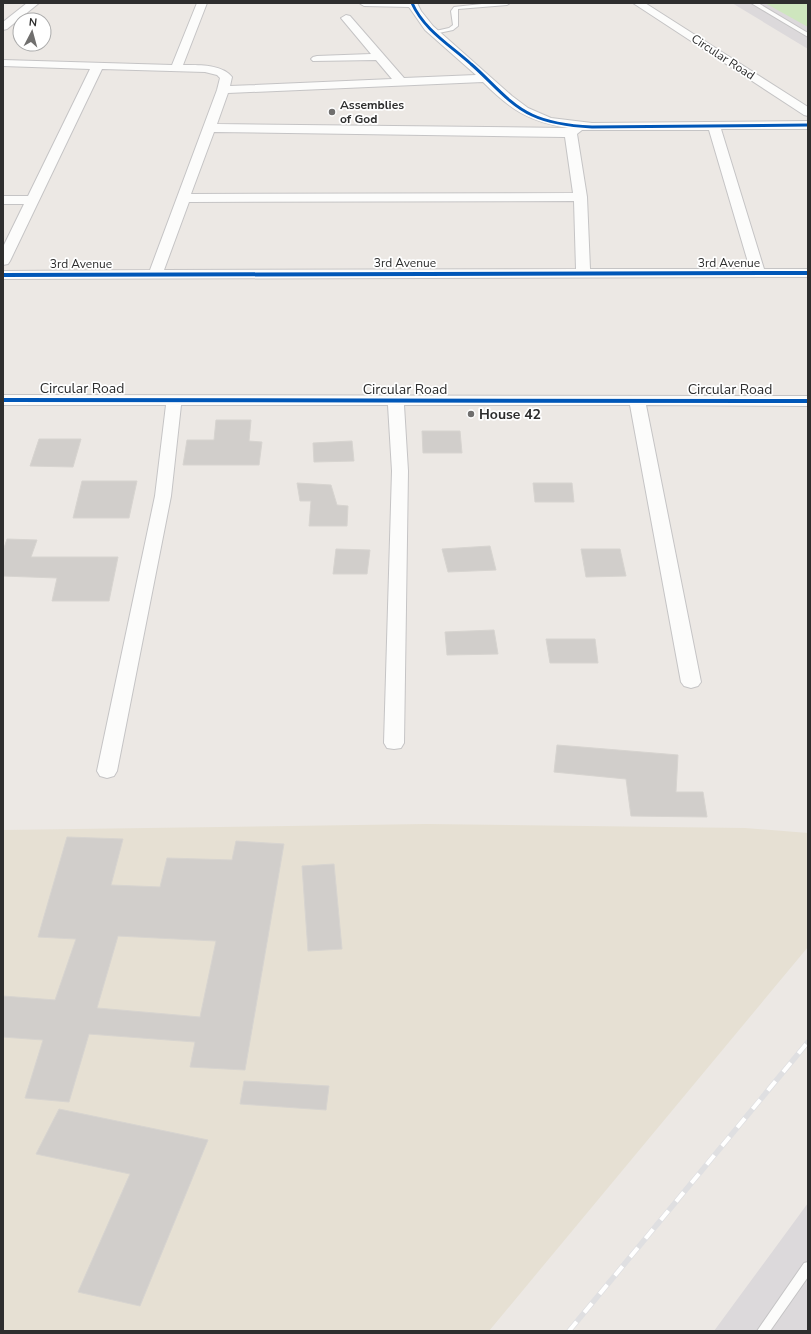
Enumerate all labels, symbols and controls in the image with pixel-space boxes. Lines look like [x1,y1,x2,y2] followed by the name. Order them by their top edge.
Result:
[12,12,52,52] north arrow
[28,15,38,30] text: N
[688,31,758,83] street label: Circular Road
[340,97,404,127] place label: Assemblies of God
[327,107,337,117] marker: Assemblies of God
[374,255,436,271] street label: 3rd Avenue
[698,255,760,271] street label: 3rd Avenue
[50,256,112,272] street label: 3rd Avenue
[40,379,124,398] street label: Circular Road
[363,380,447,399] street label: Circular Road
[688,380,772,399] street label: Circular Road
[479,405,541,424] place label: House 42
[466,409,476,419] marker: House 42

